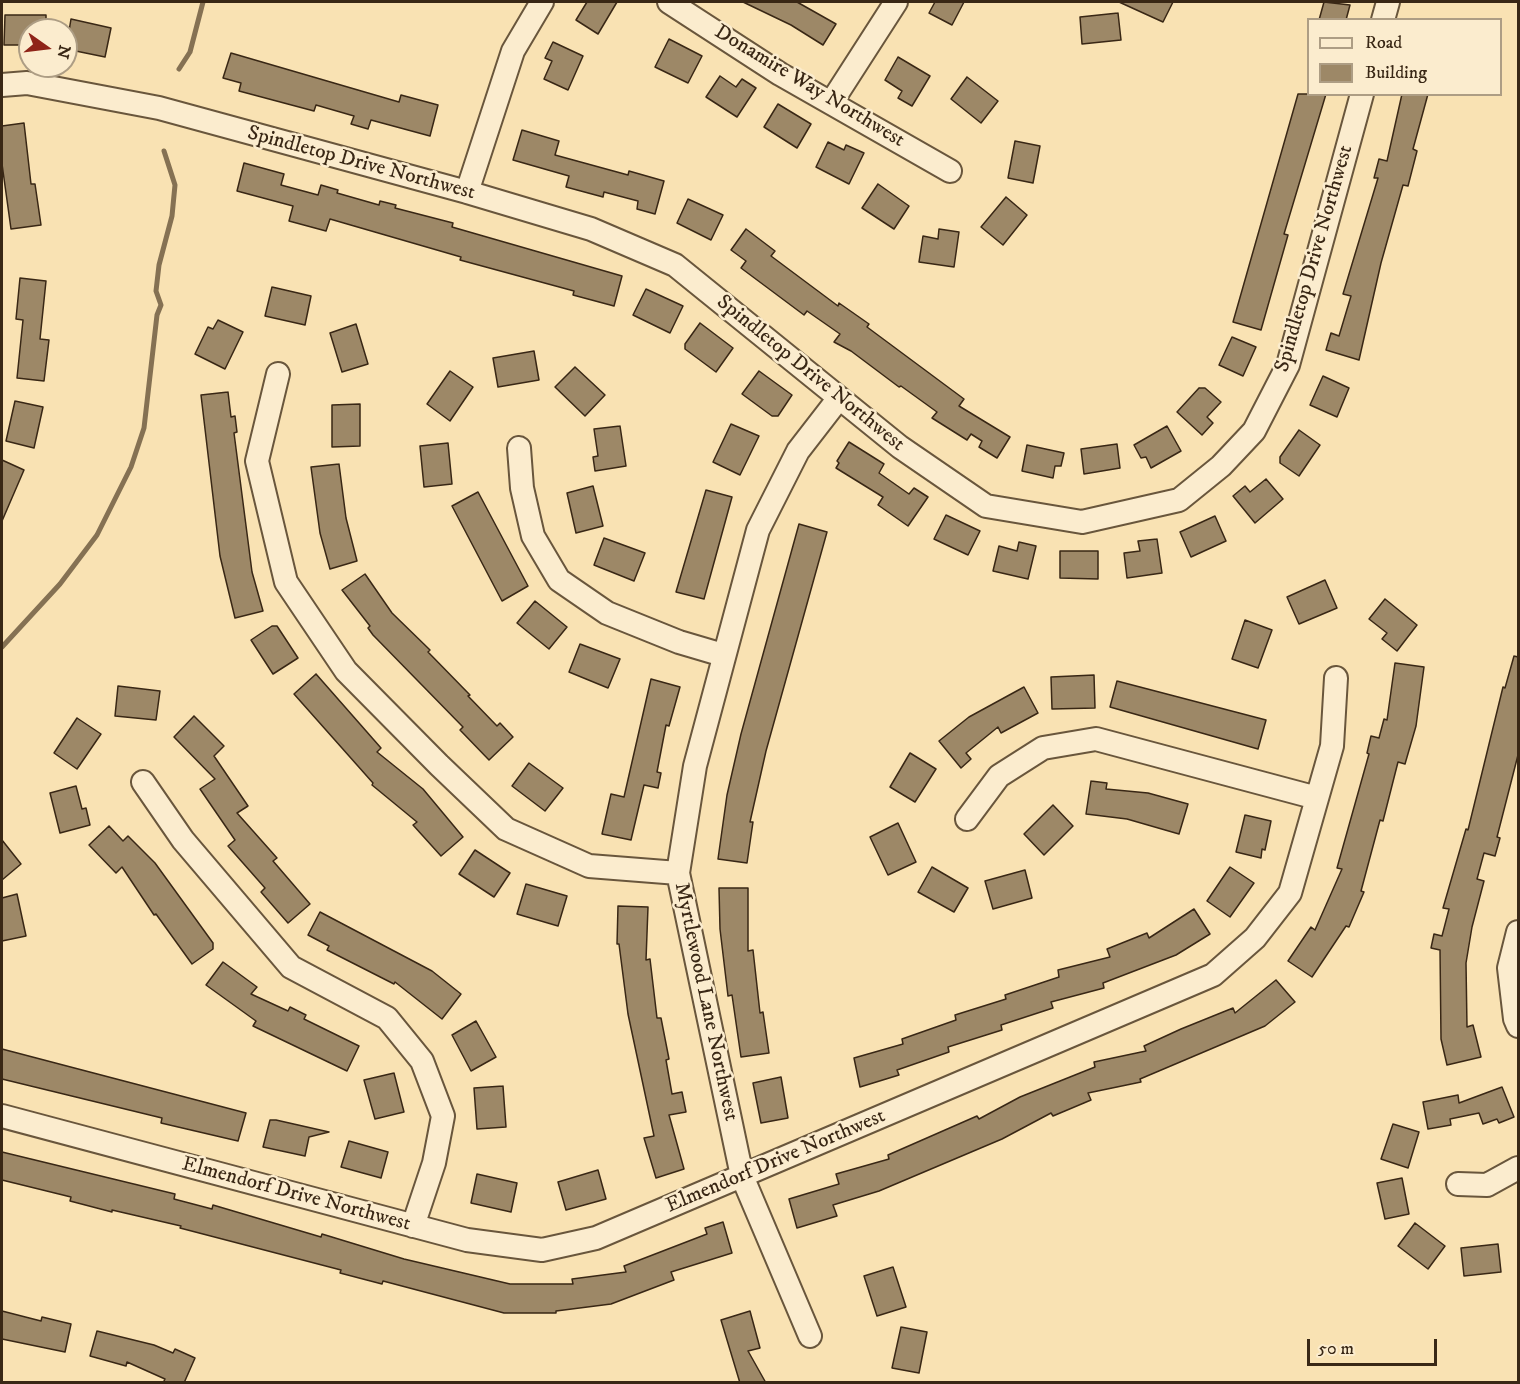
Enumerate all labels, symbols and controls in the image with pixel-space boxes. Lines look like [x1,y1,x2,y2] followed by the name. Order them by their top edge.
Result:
[18,18,78,78] north arrow
[1307,18,1502,96] legend
[709,20,909,154] street label: Donamire Way Northwest
[1365,32,1402,54] text: Road
[52,43,75,61] text: N
[1365,62,1427,84] text: Building
[244,121,478,207] street label: Spindletop Drive Northwest
[1271,143,1359,375] street label: Spindletop Drive Northwest
[711,290,909,458] street label: Spindletop Drive Northwest
[667,880,743,1124] street label: Myrtlewood Lane Northwest
[663,1104,889,1220] street label: Elmendorf Drive Northwest
[179,1152,413,1238] street label: Elmendorf Drive Northwest
[1310,1327,1440,1365] scale bar
[1318,1338,1354,1360] text: 50 m

